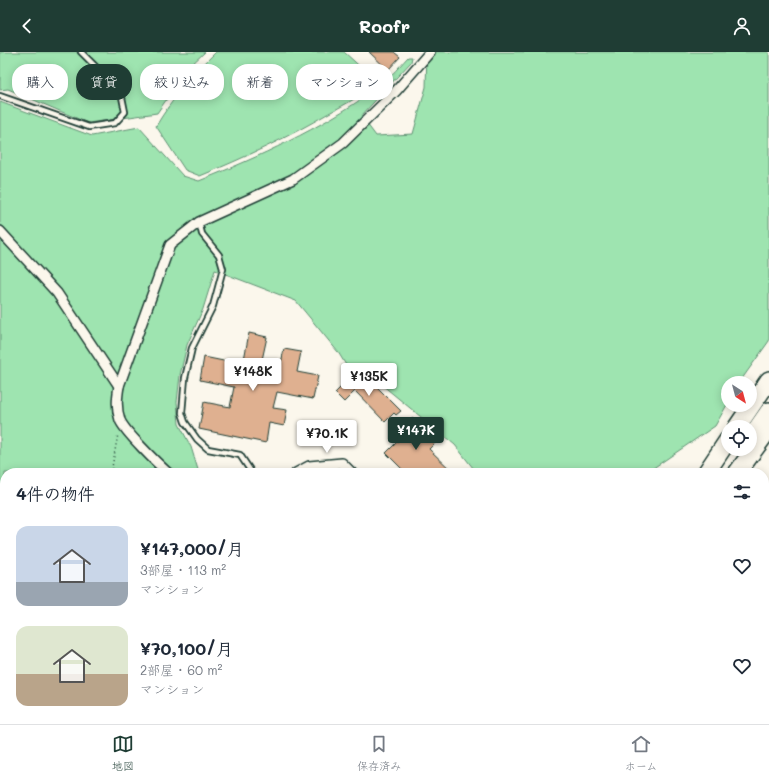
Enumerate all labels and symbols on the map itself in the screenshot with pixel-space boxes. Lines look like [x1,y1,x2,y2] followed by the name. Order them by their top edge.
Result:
[225,358,281,392] pin: ¥148K
[341,363,397,397] pin: ¥135K
[721,376,757,412] north arrow
[388,417,444,451] pin: ¥147K
[294,420,360,454] pin: ¥70.1K

